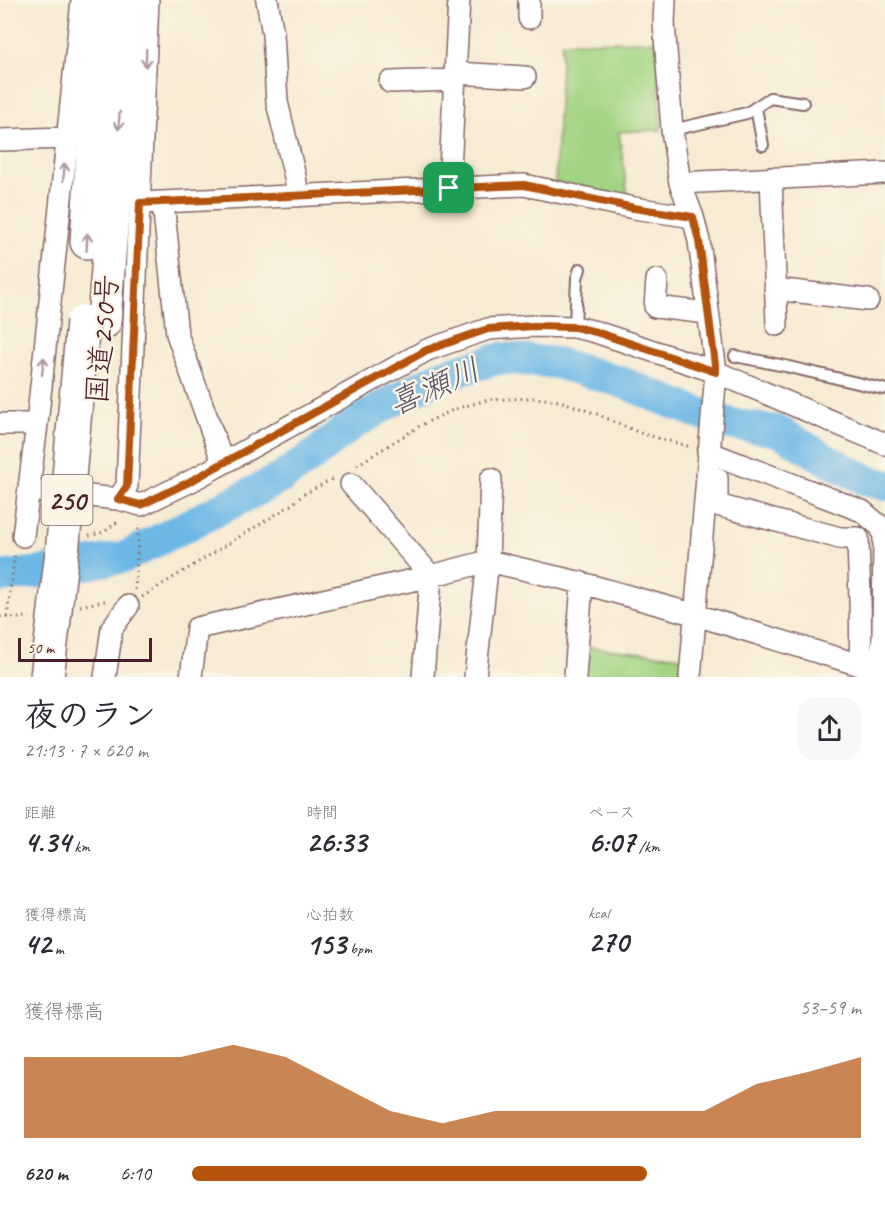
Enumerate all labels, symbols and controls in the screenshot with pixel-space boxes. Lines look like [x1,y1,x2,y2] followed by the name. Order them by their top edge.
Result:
[140,48,151,68] one-way arrow
[113,111,124,131] one-way arrow
[59,162,70,182] one-way arrow
[423,162,474,213] pin
[432,171,465,204] icon: arrive
[82,233,93,253] one-way arrow
[77,272,127,406] street label: 国道250号
[382,349,486,424] water label: 喜瀬川
[38,356,49,376] one-way arrow
[42,475,92,525] road number: 250
[18,635,152,662] scale bar
[27,638,54,658] text: 50 m
[24,694,156,736] text: 夜のラン
[798,697,861,760] button: share
[24,738,148,763] text: 21:13 · 7 × 620 m
[24,803,56,823] text: 距離
[306,803,338,823] text: 時間
[588,803,635,823] text: ペース
[24,823,70,861] text: 4.34
[306,823,367,861] text: 26:33
[588,823,635,861] text: 6:07
[70,837,90,857] text: km
[635,837,660,857] text: /km
[588,903,609,923] text: kcal
[24,905,88,925] text: 獲得標高
[306,905,354,925] text: 心拍数
[588,923,628,961] text: 270
[24,925,51,963] text: 42
[306,925,346,963] text: 153
[51,939,64,959] text: m
[346,939,372,959] text: bpm
[800,995,861,1020] text: 53–59 m
[24,999,104,1024] text: 獲得標高
[24,1161,68,1186] text: 620 m
[120,1161,151,1186] text: 6:10

